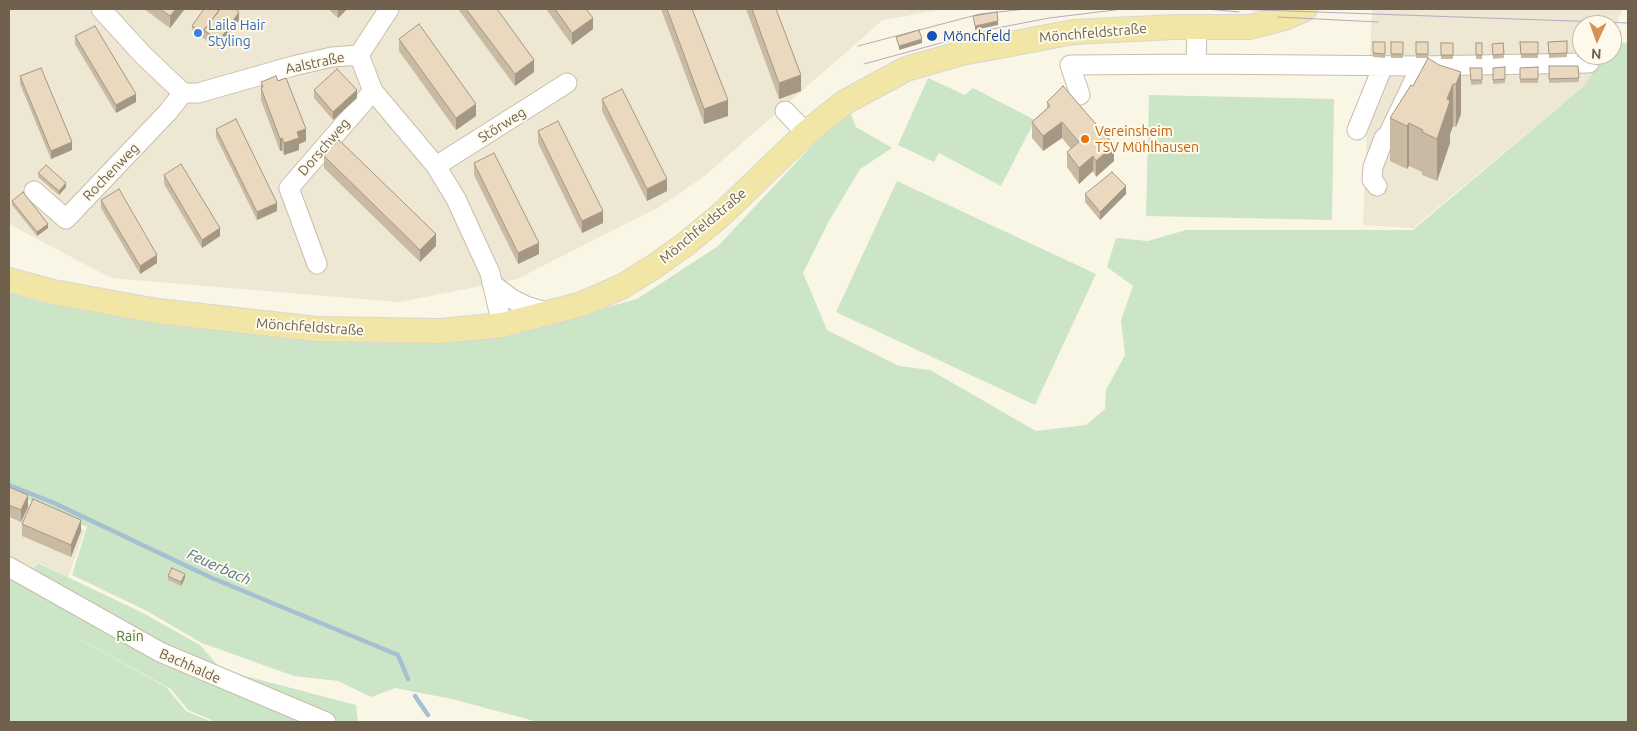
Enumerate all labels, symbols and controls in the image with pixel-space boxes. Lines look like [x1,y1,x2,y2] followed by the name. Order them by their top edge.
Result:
[1572,15,1622,65] north arrow
[208,17,265,49] place label: Laila Hair Styling
[1038,20,1148,46] street label: Mönchfeldstraße
[192,27,204,39] marker: Laila Hair Styling
[943,28,1011,44] place label: Mönchfeld
[925,29,939,43] marker: Mönchfeld
[1591,46,1602,62] text: N
[284,49,346,77] street label: Aalstraße
[475,104,529,146] street label: Störweg
[295,115,353,179] street label: Dorschweg
[1095,123,1199,156] place label: Vereinsheim TSV Mühlhausen
[1079,133,1091,145] marker: Vereinsheim TSV Mühlhausen
[79,140,143,204] street label: Rochenweg
[656,185,750,267] street label: Mönchfeldstraße
[256,315,364,339] street label: Mönchfeldstraße
[184,545,254,589] water label: Feuerbach
[116,628,144,644] park label: Rain
[157,645,223,687] street label: Bachhalde

